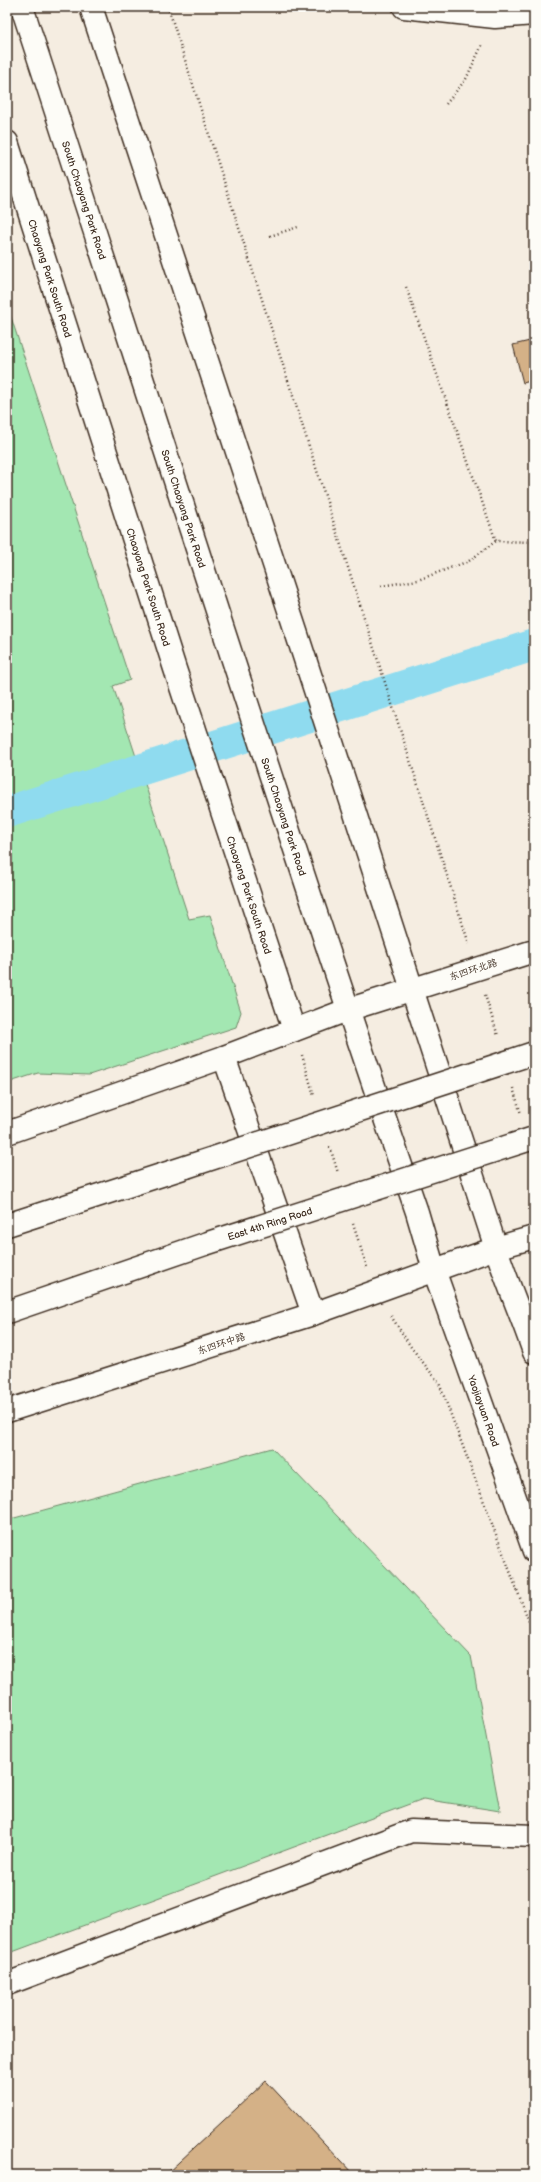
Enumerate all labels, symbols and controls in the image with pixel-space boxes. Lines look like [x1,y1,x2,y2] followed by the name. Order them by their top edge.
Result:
[59,140,108,261] street label: South Chaoyang Park Road
[25,218,74,339] street label: Chaoyang Park South Road
[158,448,208,570] street label: South Chaoyang Park Road
[123,527,172,648] street label: Chaoyang Park South Road
[258,756,308,878] street label: South Chaoyang Park Road
[224,835,274,956] street label: Chaoyang Park South Road
[448,957,499,983] street label: 东四环北路
[226,1205,314,1243] street label: East 4th Ring Road
[196,1331,247,1357] street label: 东四环中路
[465,1373,501,1449] street label: Yaojiayuan Road

